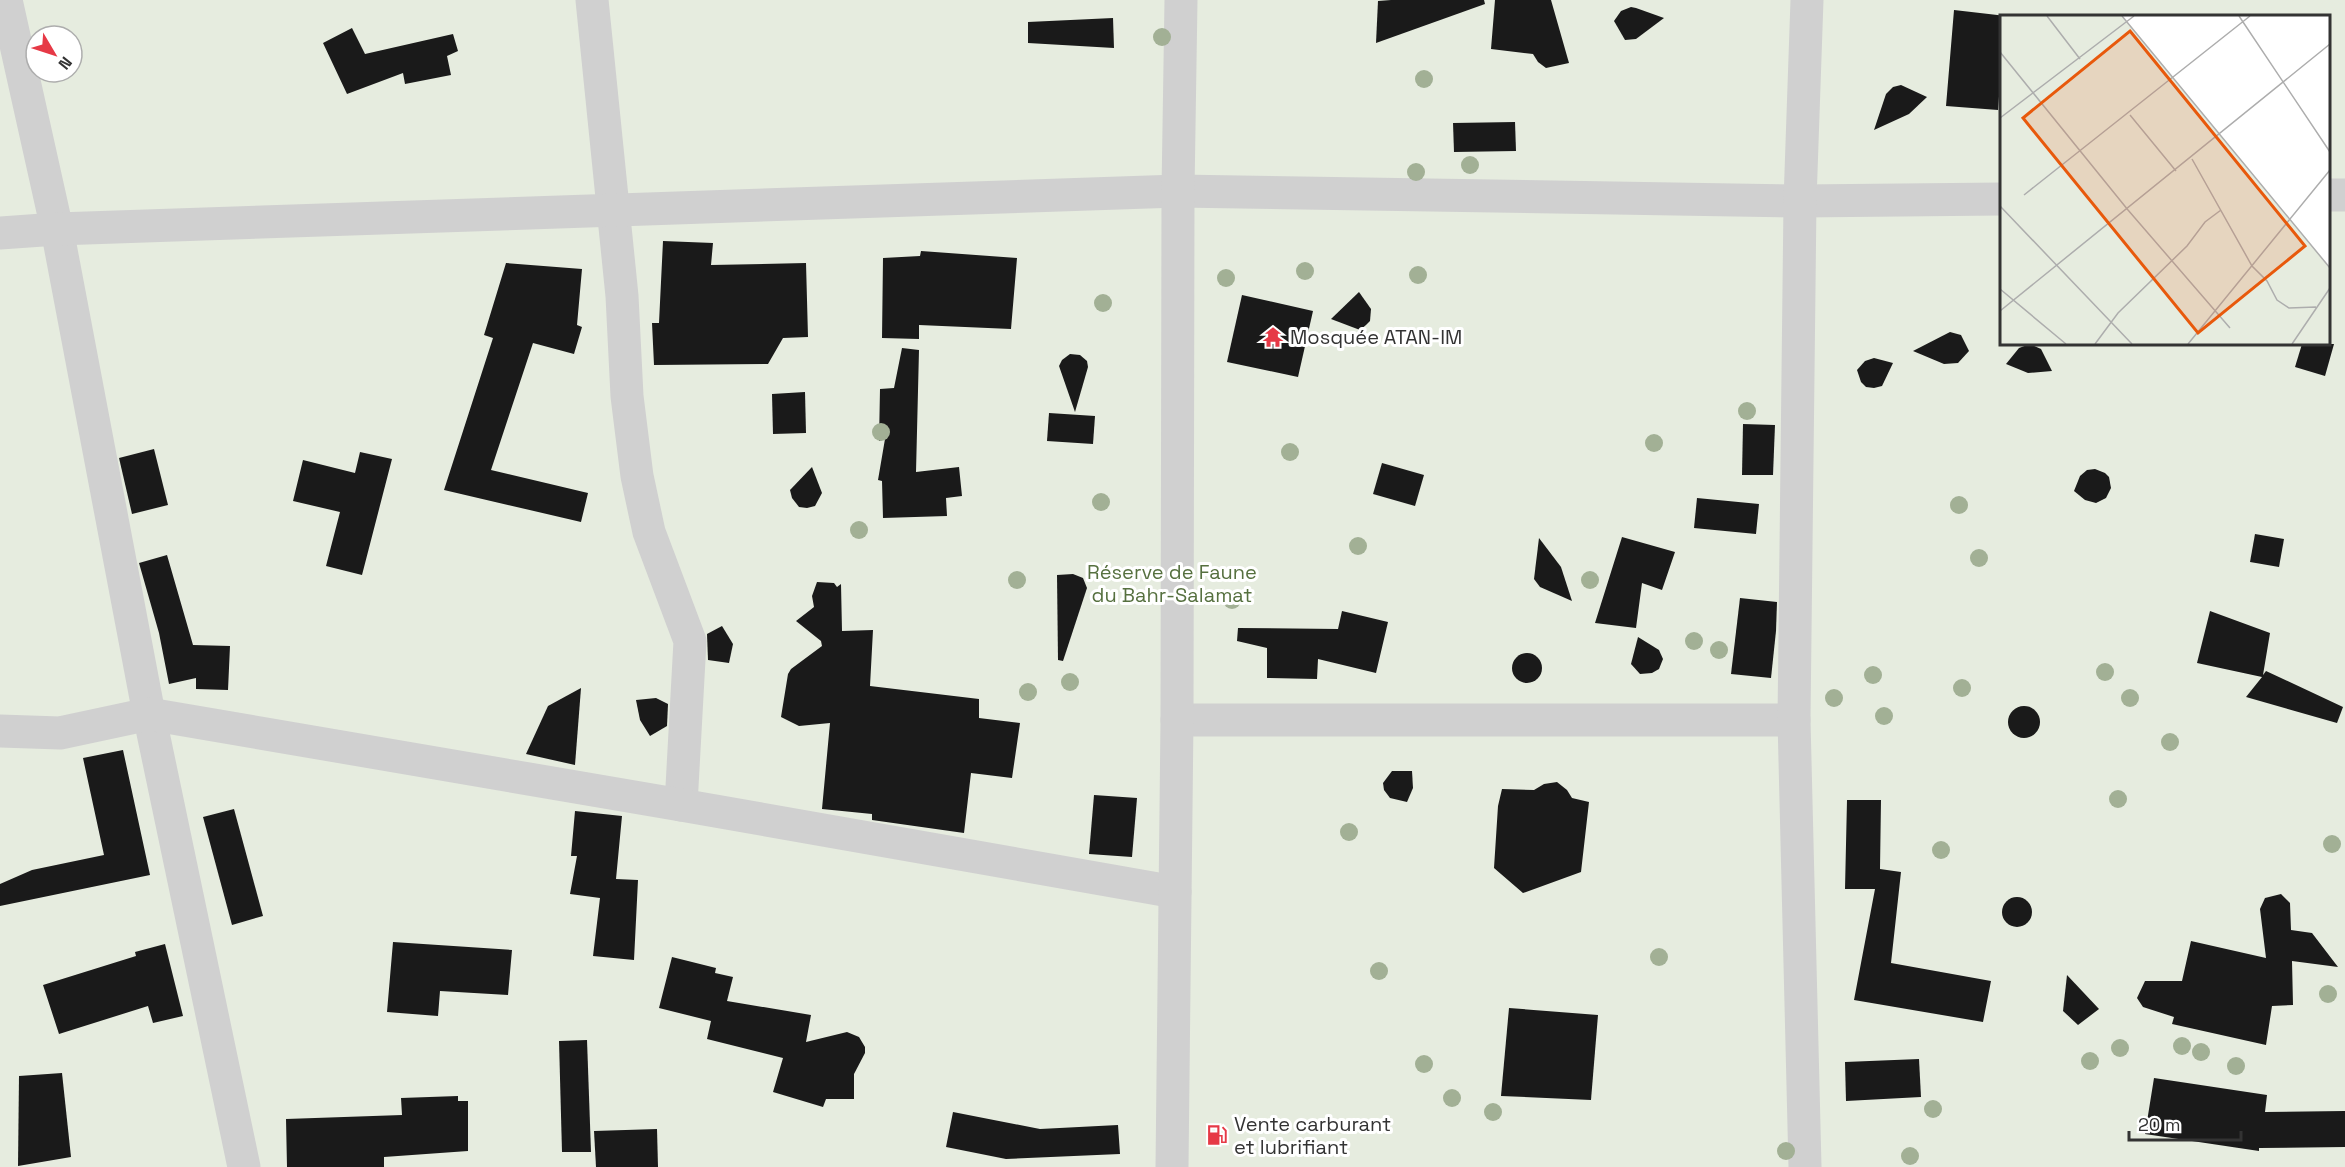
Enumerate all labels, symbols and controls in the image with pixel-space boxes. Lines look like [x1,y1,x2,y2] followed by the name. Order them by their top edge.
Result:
[2000,15,2330,345] inset map
[24,24,84,84] north arrow
[54,52,77,74] text: N
[1290,324,1462,350] place label: Mosquée ATAN-IM
[1261,325,1285,349] temple icon: Mosquée ATAN-IM
[1087,559,1257,608] park label: Réserve de Faune du Bahr-Salamat
[2129,1104,2242,1142] scale bar
[1234,1111,1391,1160] place label: Vente carburant et lubrifiant
[2138,1113,2181,1136] text: 20 m
[1205,1123,1229,1147] fuel station icon: Vente carburant et lubrifiant

